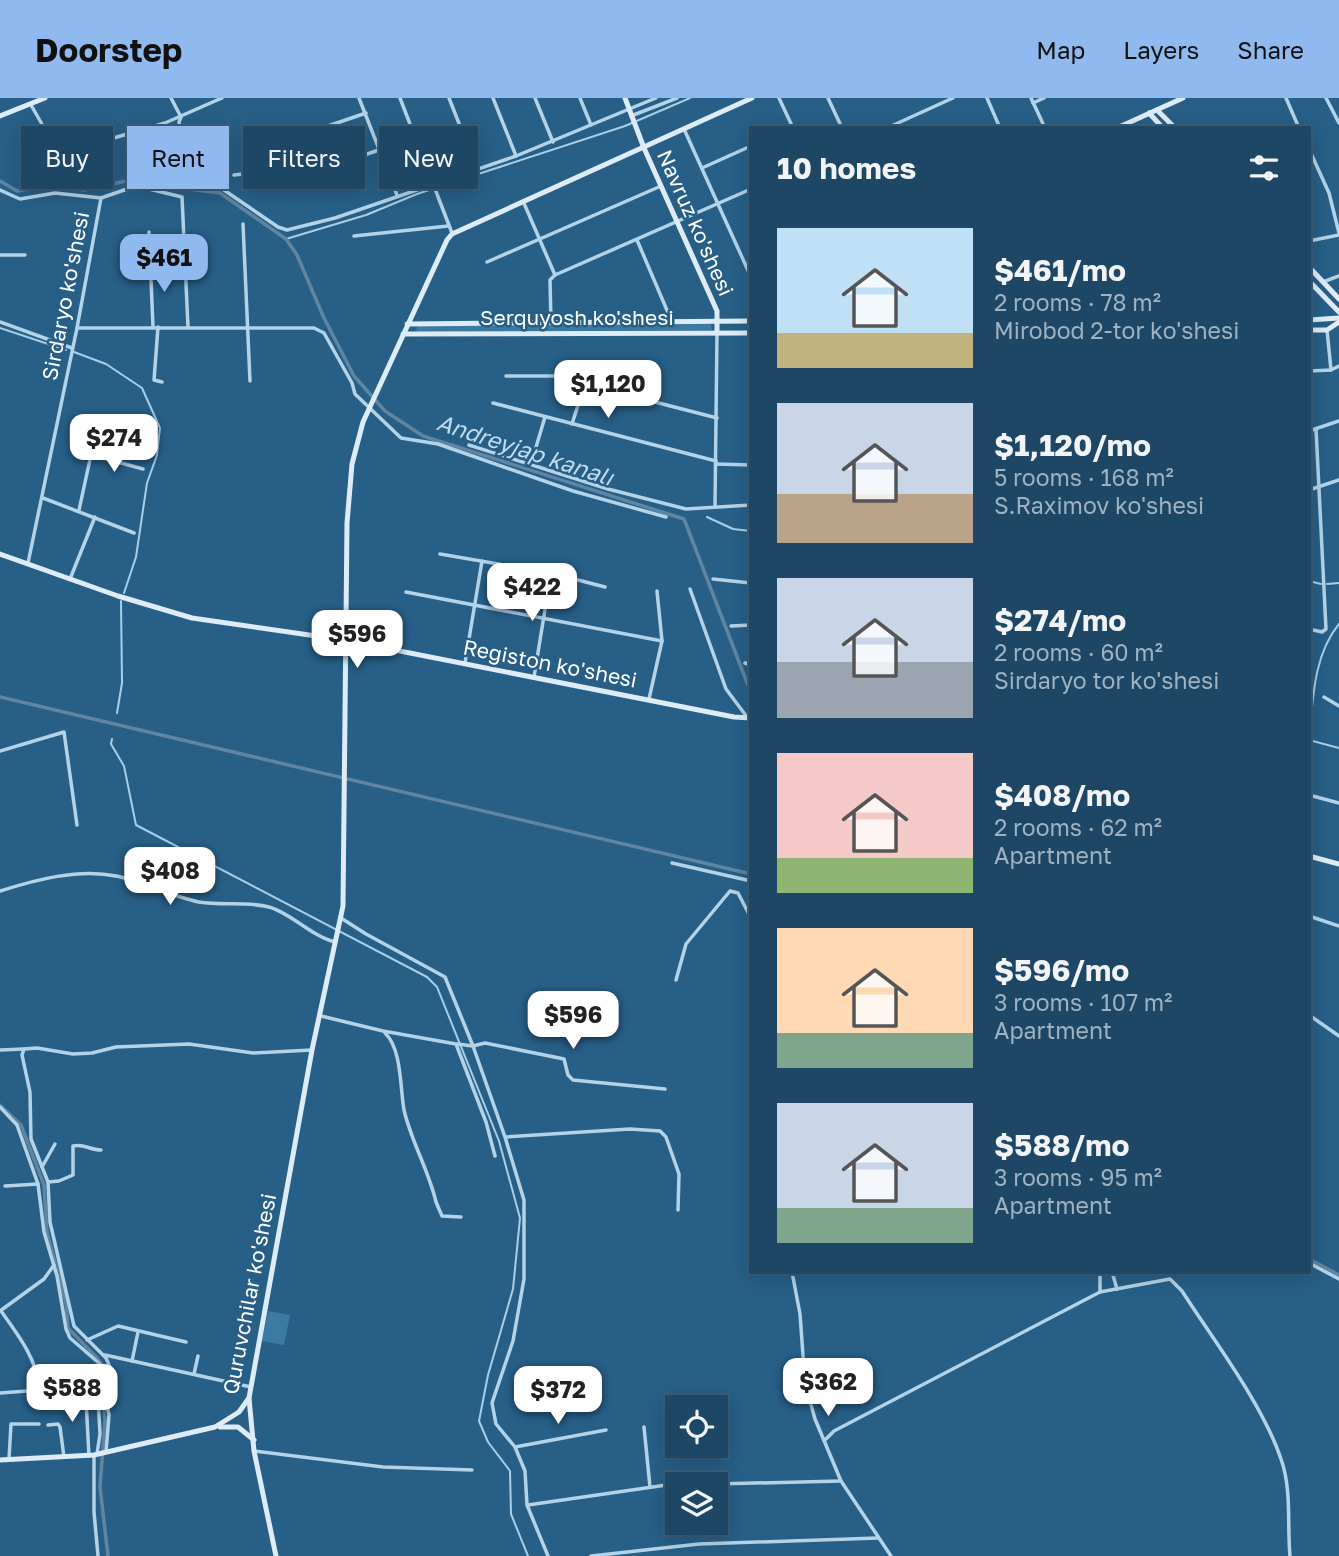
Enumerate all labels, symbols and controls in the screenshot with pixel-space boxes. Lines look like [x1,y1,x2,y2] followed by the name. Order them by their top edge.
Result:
[35,30,182,69] text: Doorstep
[1036,35,1085,64] text: Map
[1123,35,1199,64] text: Layers
[1237,35,1304,64] text: Share
[21,126,113,189] chip: Buy
[127,126,229,189] chip: Rent
[243,126,365,189] chip: Filters
[379,126,478,189] chip: New
[652,145,740,300] street label: Navruz ko'shesi
[1245,149,1283,187] icon: filters
[777,150,916,186] text: 10 homes
[36,209,94,382] street label: Sirdaryo ko'shesi
[123,234,205,294] pin: $461
[136,243,192,271] text: $461
[994,252,1126,288] text: $461/mo
[833,256,917,340] icon: home
[994,288,1161,316] text: 2 rooms · 78 m²
[480,304,674,330] street label: Serquyosh ko'shesi
[994,316,1239,344] text: Mirobod 2-tor ko'shesi
[551,360,665,420] pin: $1,120
[570,369,646,397] text: $1,120
[434,407,619,491] water label: Andreyjap kanalı
[73,414,155,474] pin: $274
[86,423,142,451] text: $274
[994,427,1151,463] text: $1,120/mo
[833,431,917,515] icon: home
[994,463,1174,491] text: 5 rooms · 168 m²
[994,491,1204,519] text: S.Raximov ko'shesi
[491,564,573,623] pin: $422
[503,572,561,600] text: $422
[994,602,1126,638] text: $274/mo
[833,606,917,690] icon: home
[316,610,398,670] pin: $596
[328,619,386,647] text: $596
[461,633,639,693] street label: Registon ko'shesi
[994,638,1163,666] text: 2 rooms · 60 m²
[994,666,1219,694] text: Sirdaryo tor ko'shesi
[994,777,1130,813] text: $408/mo
[833,781,917,865] icon: home
[994,813,1162,841] text: 2 rooms · 62 m²
[994,841,1112,869] text: Apartment
[129,848,211,907] pin: $408
[140,856,200,884] text: $408
[994,952,1129,988] text: $596/mo
[833,956,917,1040] icon: home
[994,988,1172,1016] text: 3 rooms · 107 m²
[532,992,614,1051] pin: $596
[544,1000,602,1028] text: $596
[994,1016,1112,1044] text: Apartment
[994,1127,1129,1163] text: $588/mo
[833,1131,917,1215] icon: home
[994,1163,1162,1191] text: 3 rooms · 95 m²
[217,1191,281,1396] street label: Quruvchilar ko'shesi
[994,1191,1112,1219] text: Apartment
[787,1358,869,1418] pin: $362
[31,1364,113,1424] pin: $588
[517,1366,599,1426] pin: $372
[799,1367,857,1395] text: $362
[43,1373,101,1401] text: $588
[530,1375,586,1403] text: $372
[665,1395,728,1535] map controls
[665,1395,728,1458] button: locate
[665,1472,728,1535] button: layers

